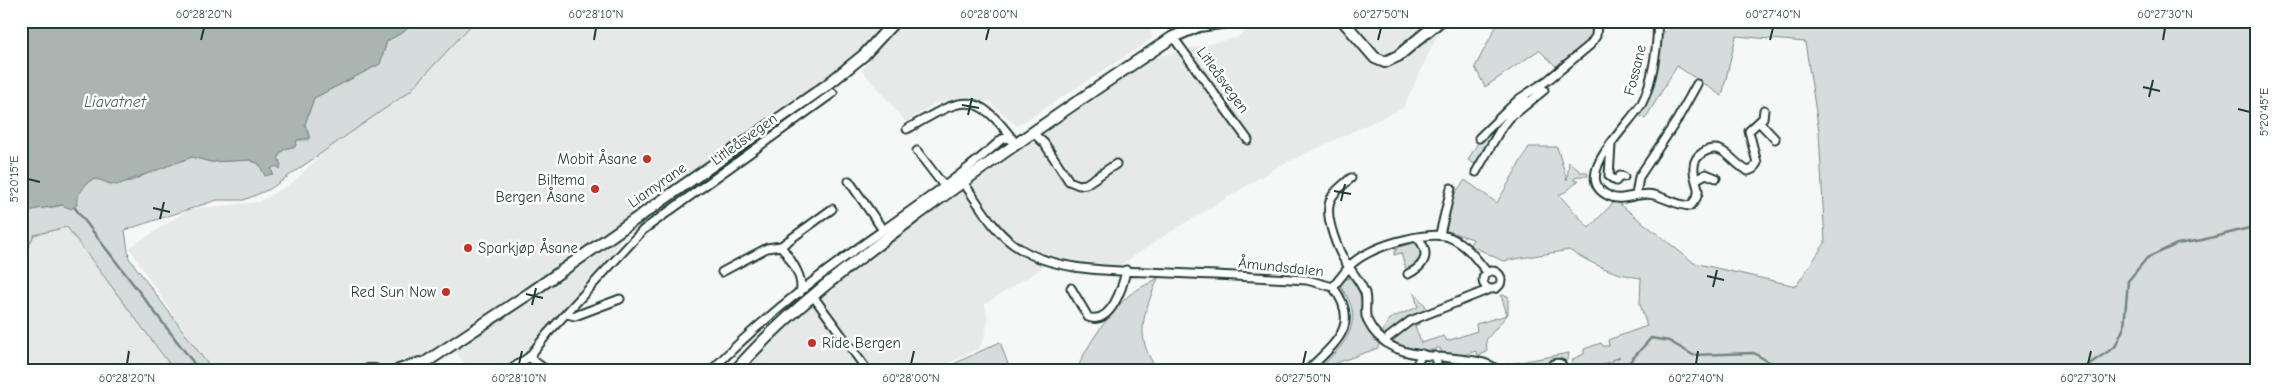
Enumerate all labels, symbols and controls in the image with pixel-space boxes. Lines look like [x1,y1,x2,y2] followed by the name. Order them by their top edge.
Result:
[176,7,232,21] text: 60°28'20"N
[569,7,623,21] text: 60°28'10"N
[960,7,1018,21] text: 60°28'00"N
[1353,7,1409,21] text: 60°27'50"N
[1745,7,1801,21] text: 60°27'40"N
[2137,7,2193,21] text: 60°27'30"N
[1620,42,1650,97] street label: Fossane
[1193,43,1253,117] street label: Litleåsvegen
[2257,88,2271,136] text: 5°20'45"E
[84,93,147,111] water label: Liavatnet
[707,109,781,169] street label: Litleåsvegen
[557,149,637,168] place label: Mobit Åsane
[641,153,653,165] marker: Mobit Åsane
[7,155,21,203] text: 5°20'15"E
[624,158,690,212] street label: Liamyrane
[495,171,585,206] place label: Biltema Bergen Åsane
[589,183,601,195] marker: Biltema Bergen Åsane
[478,238,579,257] place label: Sparkjøp Åsane
[462,242,474,254] marker: Sparkjøp Åsane
[1237,253,1325,280] street label: Åmundsdalen
[351,283,436,301] place label: Red Sun Now
[440,286,452,298] marker: Red Sun Now
[822,334,901,352] place label: Ride Bergen
[806,337,818,349] marker: Ride Bergen
[99,371,155,385] text: 60°28'20"N
[492,371,546,385] text: 60°28'10"N
[882,371,940,385] text: 60°28'00"N
[1275,371,1331,385] text: 60°27'50"N
[1668,371,1724,385] text: 60°27'40"N
[2060,371,2116,385] text: 60°27'30"N

